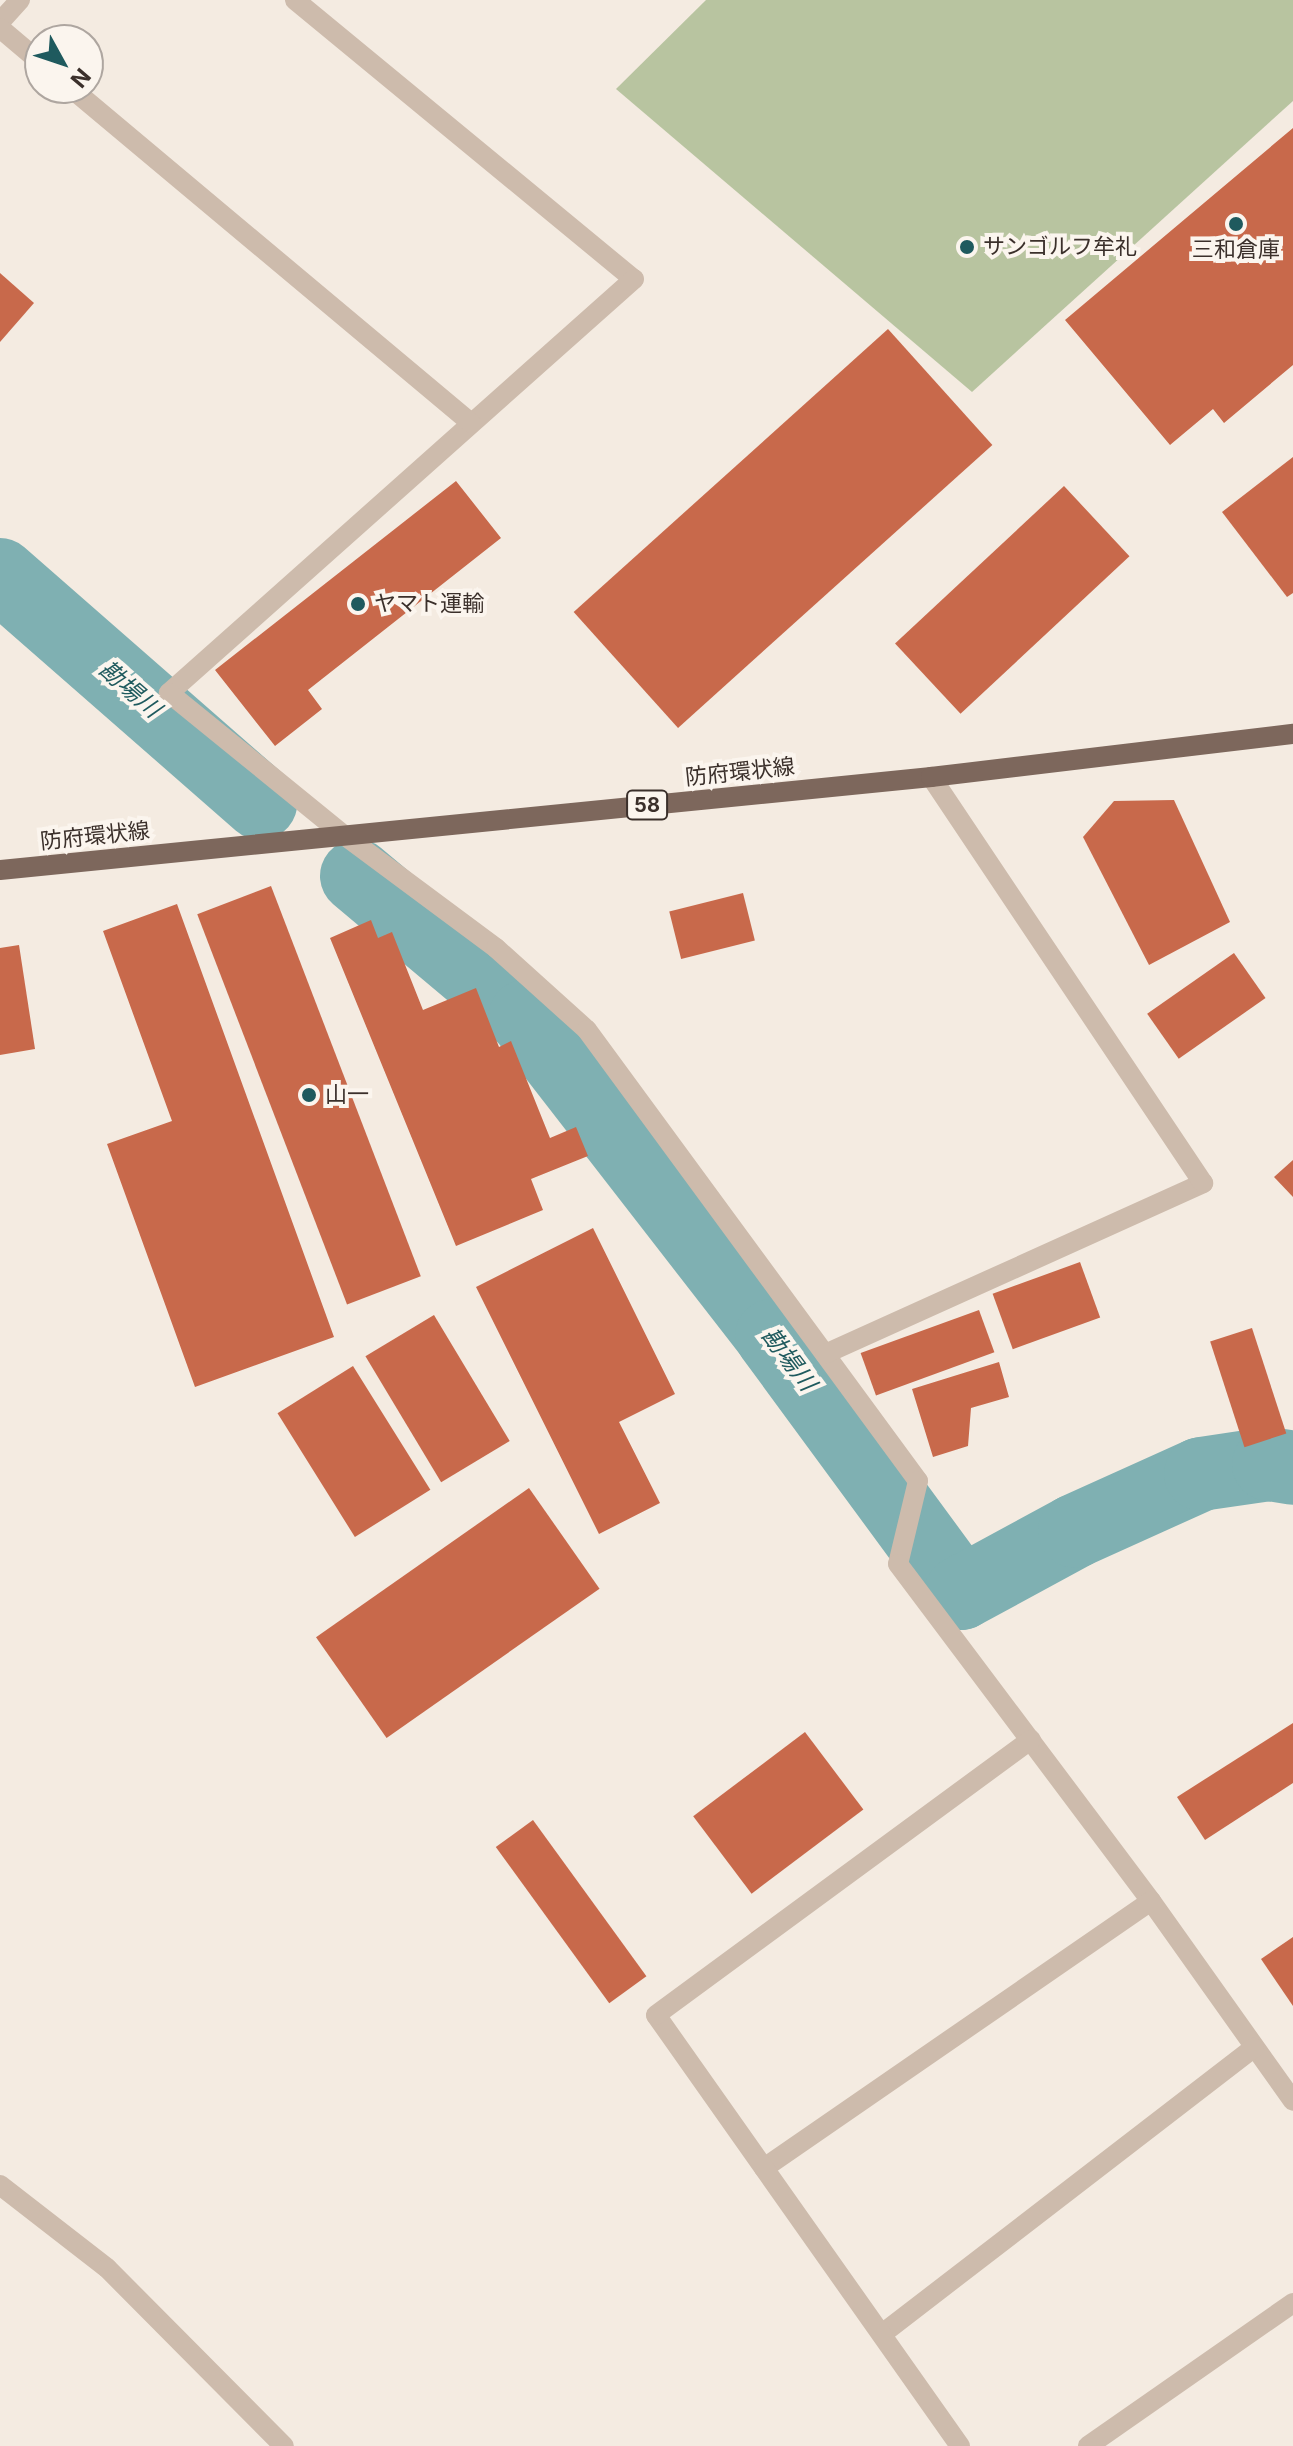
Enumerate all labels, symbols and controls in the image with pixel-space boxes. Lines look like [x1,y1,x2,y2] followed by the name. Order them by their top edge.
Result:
[24,24,104,104] north arrow
[66,63,96,93] text: N
[1227,215,1245,233] marker: 三和倉庫
[983,234,1137,260] place label: サンゴルフ牟礼
[1192,237,1280,263] place label: 三和倉庫
[958,238,976,256] marker: サンゴルフ牟礼
[374,591,484,617] place label: ヤマト運輸
[349,595,367,613] marker: ヤマト運輸
[93,655,167,723] water label: 勘場川
[684,753,796,791] street label: 防府環状線
[625,789,669,821] road number: 58
[39,817,151,855] street label: 防府環状線
[325,1082,369,1108] place label: 山一
[300,1086,318,1104] marker: 山一
[756,1322,822,1396] water label: 勘場川

